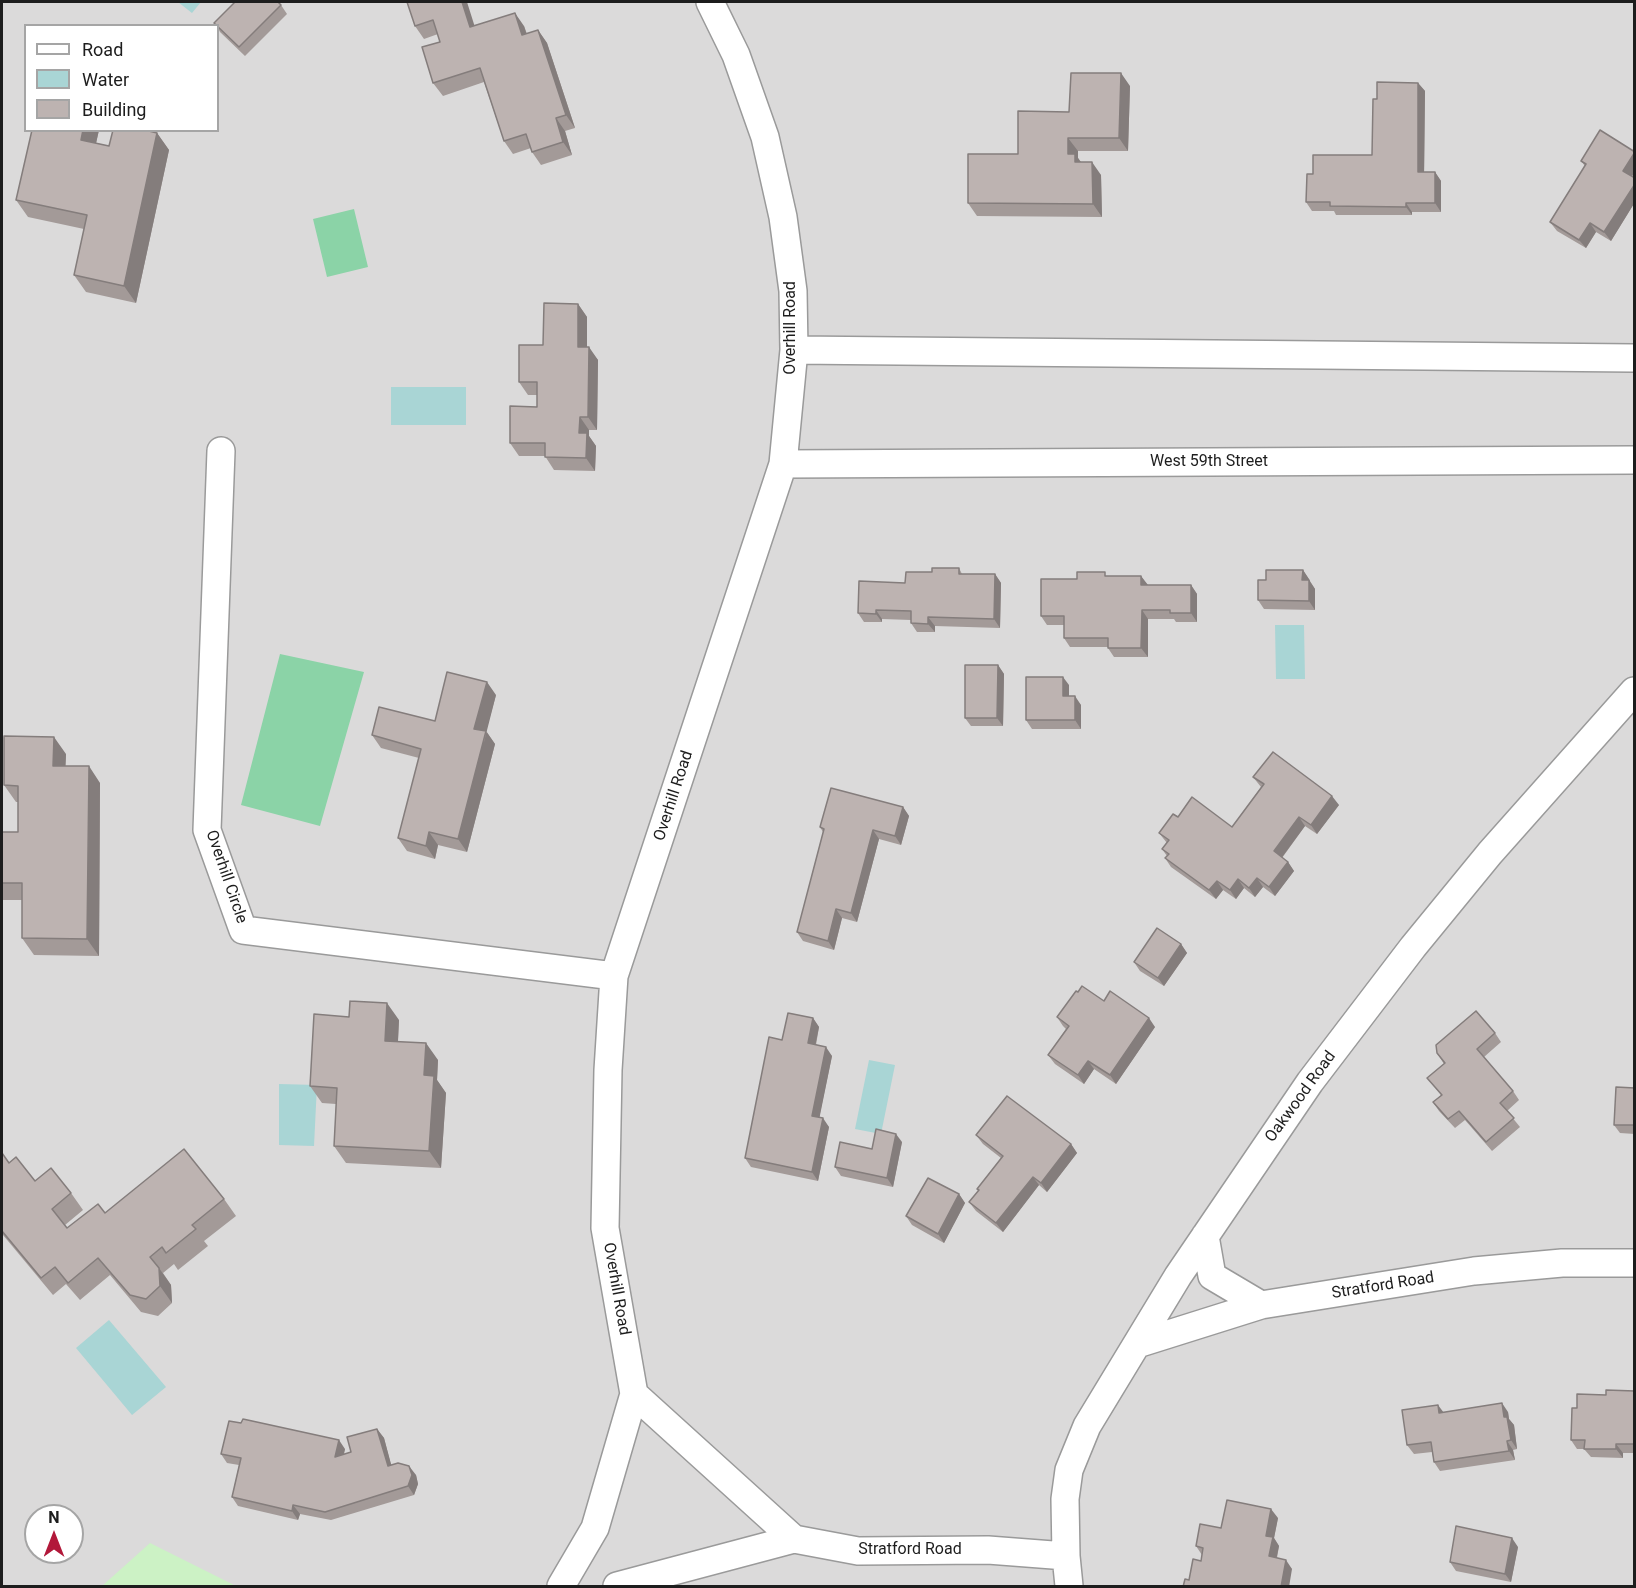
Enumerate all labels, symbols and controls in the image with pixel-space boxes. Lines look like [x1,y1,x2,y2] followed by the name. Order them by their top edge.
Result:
[24,24,219,132] legend
[82,39,123,60] text: Road
[82,69,129,90] text: Water
[82,99,146,120] text: Building
[781,281,801,375] street label: Overhill Road
[1150,452,1268,472] street label: West 59th Street
[650,748,698,844] street label: Overhill Road
[201,828,251,926] street label: Overhill Circle
[1262,1048,1340,1146] street label: Oakwood Road
[598,1241,634,1337] street label: Overhill Road
[1330,1268,1436,1304] street label: Stratford Road
[24,1504,84,1564] north arrow
[48,1508,60,1527] text: N
[858,1540,962,1560] street label: Stratford Road

